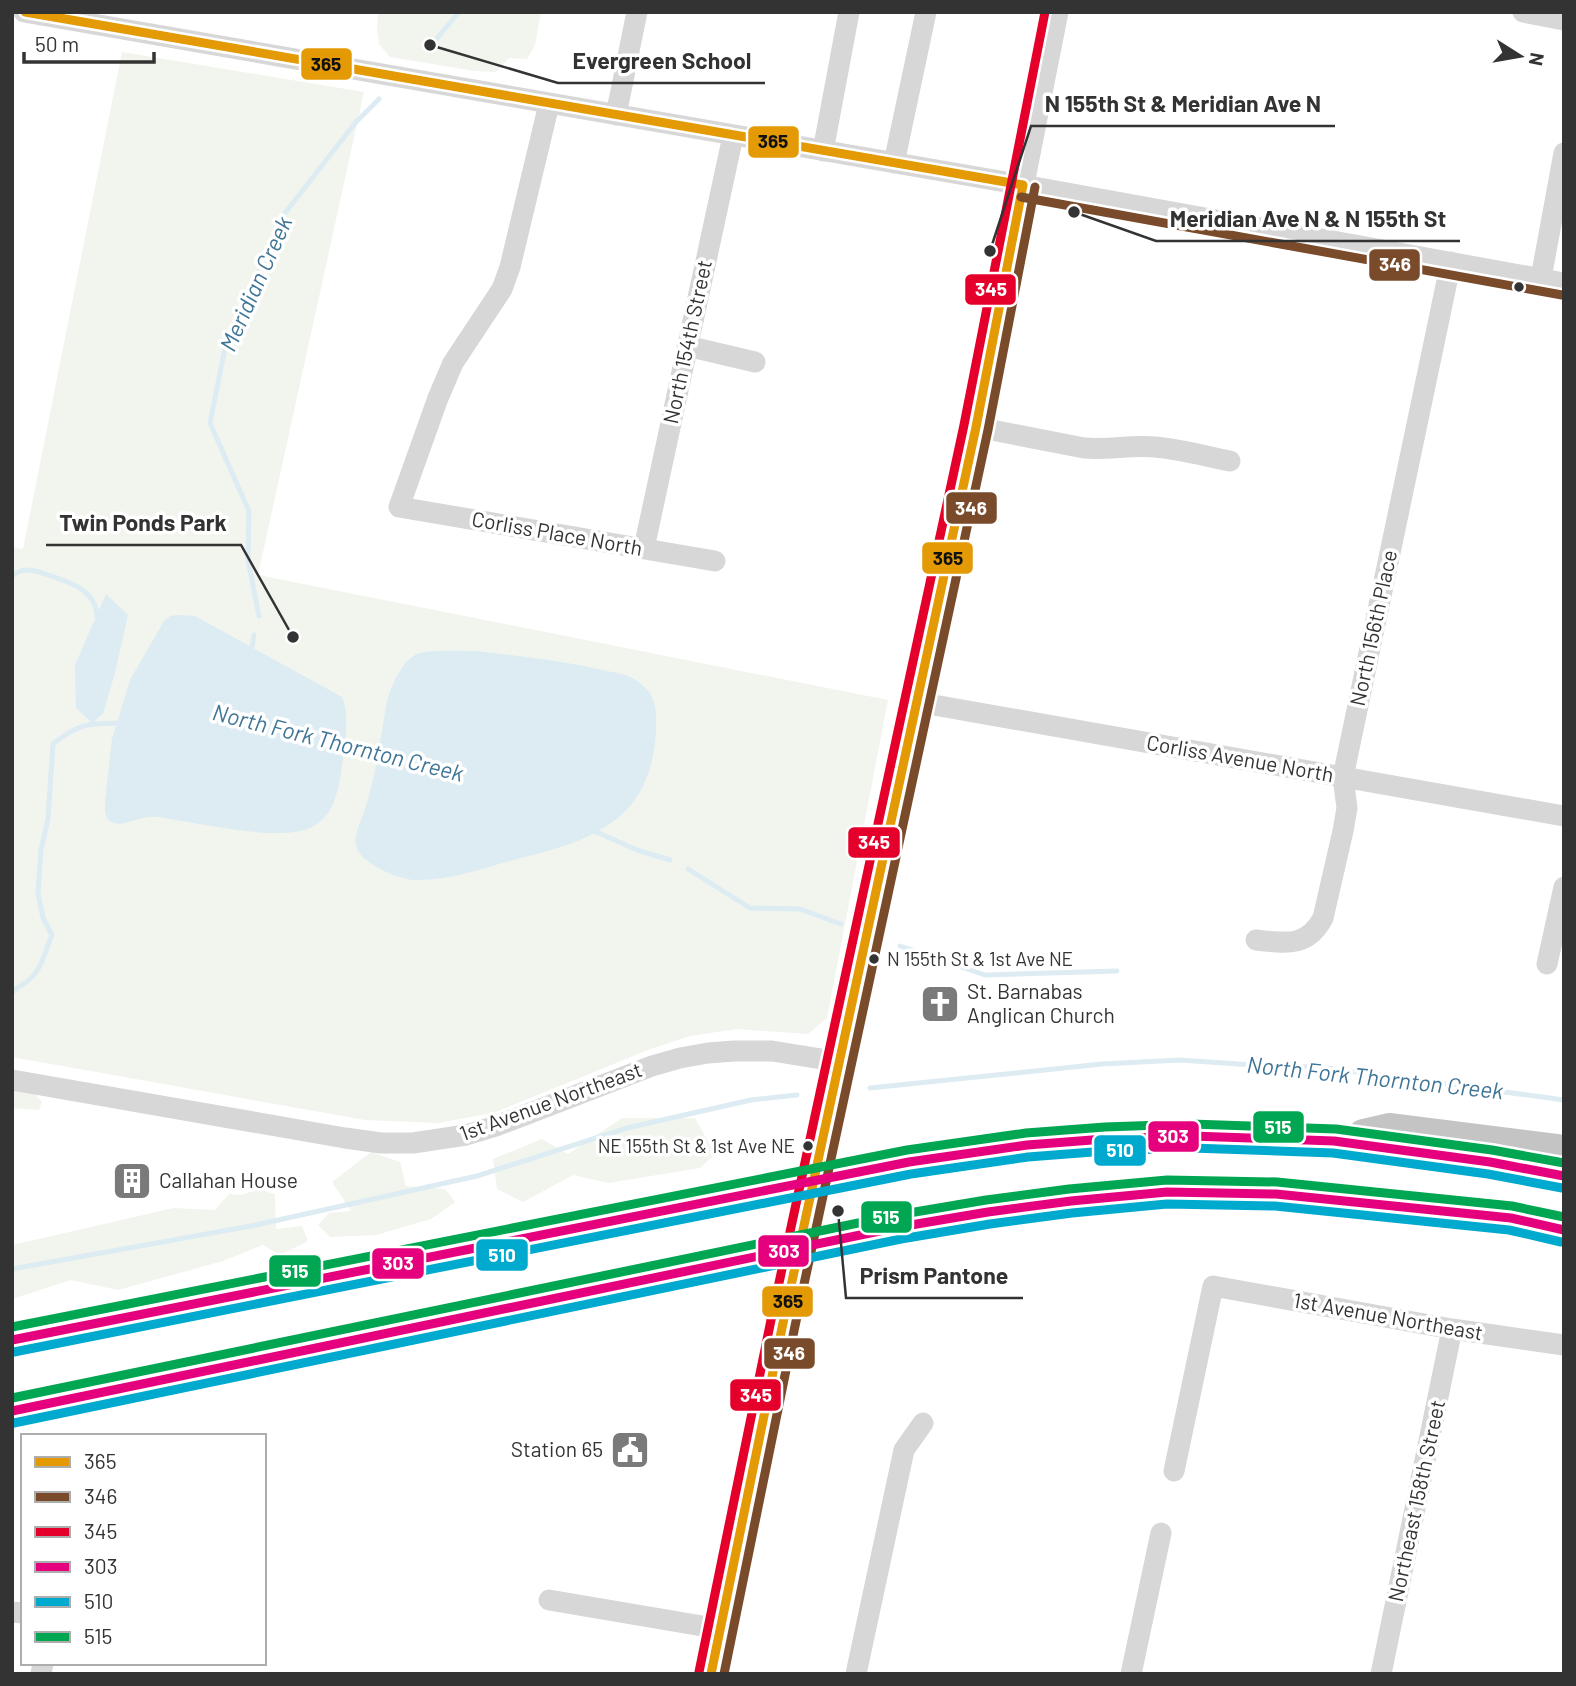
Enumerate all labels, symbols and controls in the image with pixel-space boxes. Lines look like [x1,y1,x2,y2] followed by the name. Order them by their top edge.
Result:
[24,21,154,65] scale bar
[1485,21,1555,91] north arrow
[35,31,79,56] text: 50 m
[558,39,765,83] callout: Evergreen School
[573,46,751,74] text: Evergreen School
[300,47,353,81] line badge: 365
[1525,51,1550,68] text: N
[311,52,341,75] text: 365
[1031,82,1335,126] callout: N 155th St & Meridian Ave N
[1045,89,1321,117] text: N 155th St & Meridian Ave N
[747,125,800,159] line badge: 365
[758,129,788,152] text: 365
[1156,197,1460,241] callout: Meridian Ave N & N 155th St
[1170,204,1446,232] text: Meridian Ave N & N 155th St
[213,212,297,355] water label: Meridian Creek
[1368,248,1421,282] line badge: 346
[1379,252,1411,275] text: 346
[657,257,716,426] street label: North 154th Street
[964,273,1017,306] line badge: 345
[975,277,1007,300] text: 345
[1512,280,1526,294] unlabelled marker
[945,491,998,525] line badge: 346
[955,496,987,519] text: 346
[46,501,241,545] callout: Twin Ponds Park
[470,505,645,560] street label: Corliss Place North
[59,508,227,536] text: Twin Ponds Park
[921,541,974,575] line badge: 365
[933,546,963,569] text: 365
[1344,547,1401,708] street label: North 156th Place
[210,697,467,787] water label: North Fork Thornton Creek
[1145,729,1336,786] street label: Corliss Avenue North
[847,826,901,859] line badge: 345
[858,830,890,853] text: 345
[887,947,1073,970] place label: N 155th St & 1st Ave NE
[867,952,881,966] marker: N 155th St & 1st Ave NE
[967,978,1115,1027] place label: St. Barnabas Anglican Church
[919,983,961,1025] church icon: St. Barnabas Anglican Church
[1245,1050,1505,1104] water label: North Fork Thornton Creek
[456,1056,645,1145] street label: 1st Avenue Northeast
[1252,1110,1305,1144] line badge: 515
[1265,1115,1292,1138] text: 515
[1147,1120,1200,1153] line badge: 303
[1157,1124,1189,1147] text: 303
[598,1134,795,1157] place label: NE 155th St & 1st Ave NE
[1093,1134,1147,1167] line badge: 510
[1106,1138,1134,1161] text: 510
[801,1139,815,1153] marker: NE 155th St & 1st Ave NE
[111,1160,153,1202] building icon: Callahan House
[159,1167,298,1192] place label: Callahan House
[860,1200,913,1234] line badge: 515
[873,1205,900,1228] text: 515
[757,1234,810,1268] line badge: 303
[475,1238,529,1272] line badge: 510
[768,1239,800,1262] text: 303
[488,1243,516,1266] text: 510
[371,1247,425,1280] line badge: 303
[382,1251,414,1274] text: 303
[268,1254,322,1288] line badge: 515
[846,1254,1023,1298] callout: Prism Pantone
[282,1259,309,1282] text: 515
[860,1261,1008,1289] text: Prism Pantone
[761,1285,814,1318] line badge: 365
[1291,1287,1485,1345] street label: 1st Avenue Northeast
[773,1289,803,1312] text: 365
[763,1337,816,1370] line badge: 346
[773,1341,805,1364] text: 346
[729,1378,782,1412] line badge: 345
[740,1383,772,1406] text: 345
[1382,1397,1449,1604] street label: Northeast 158th Street
[609,1429,651,1471] public building icon: Station 65
[21,1434,266,1665] legend
[511,1436,603,1461] place label: Station 65
[84,1448,116,1473] text: 365
[84,1483,117,1508] text: 346
[84,1518,117,1543] text: 345
[84,1553,118,1578] text: 303
[84,1588,113,1613] text: 510
[84,1623,112,1648] text: 515

